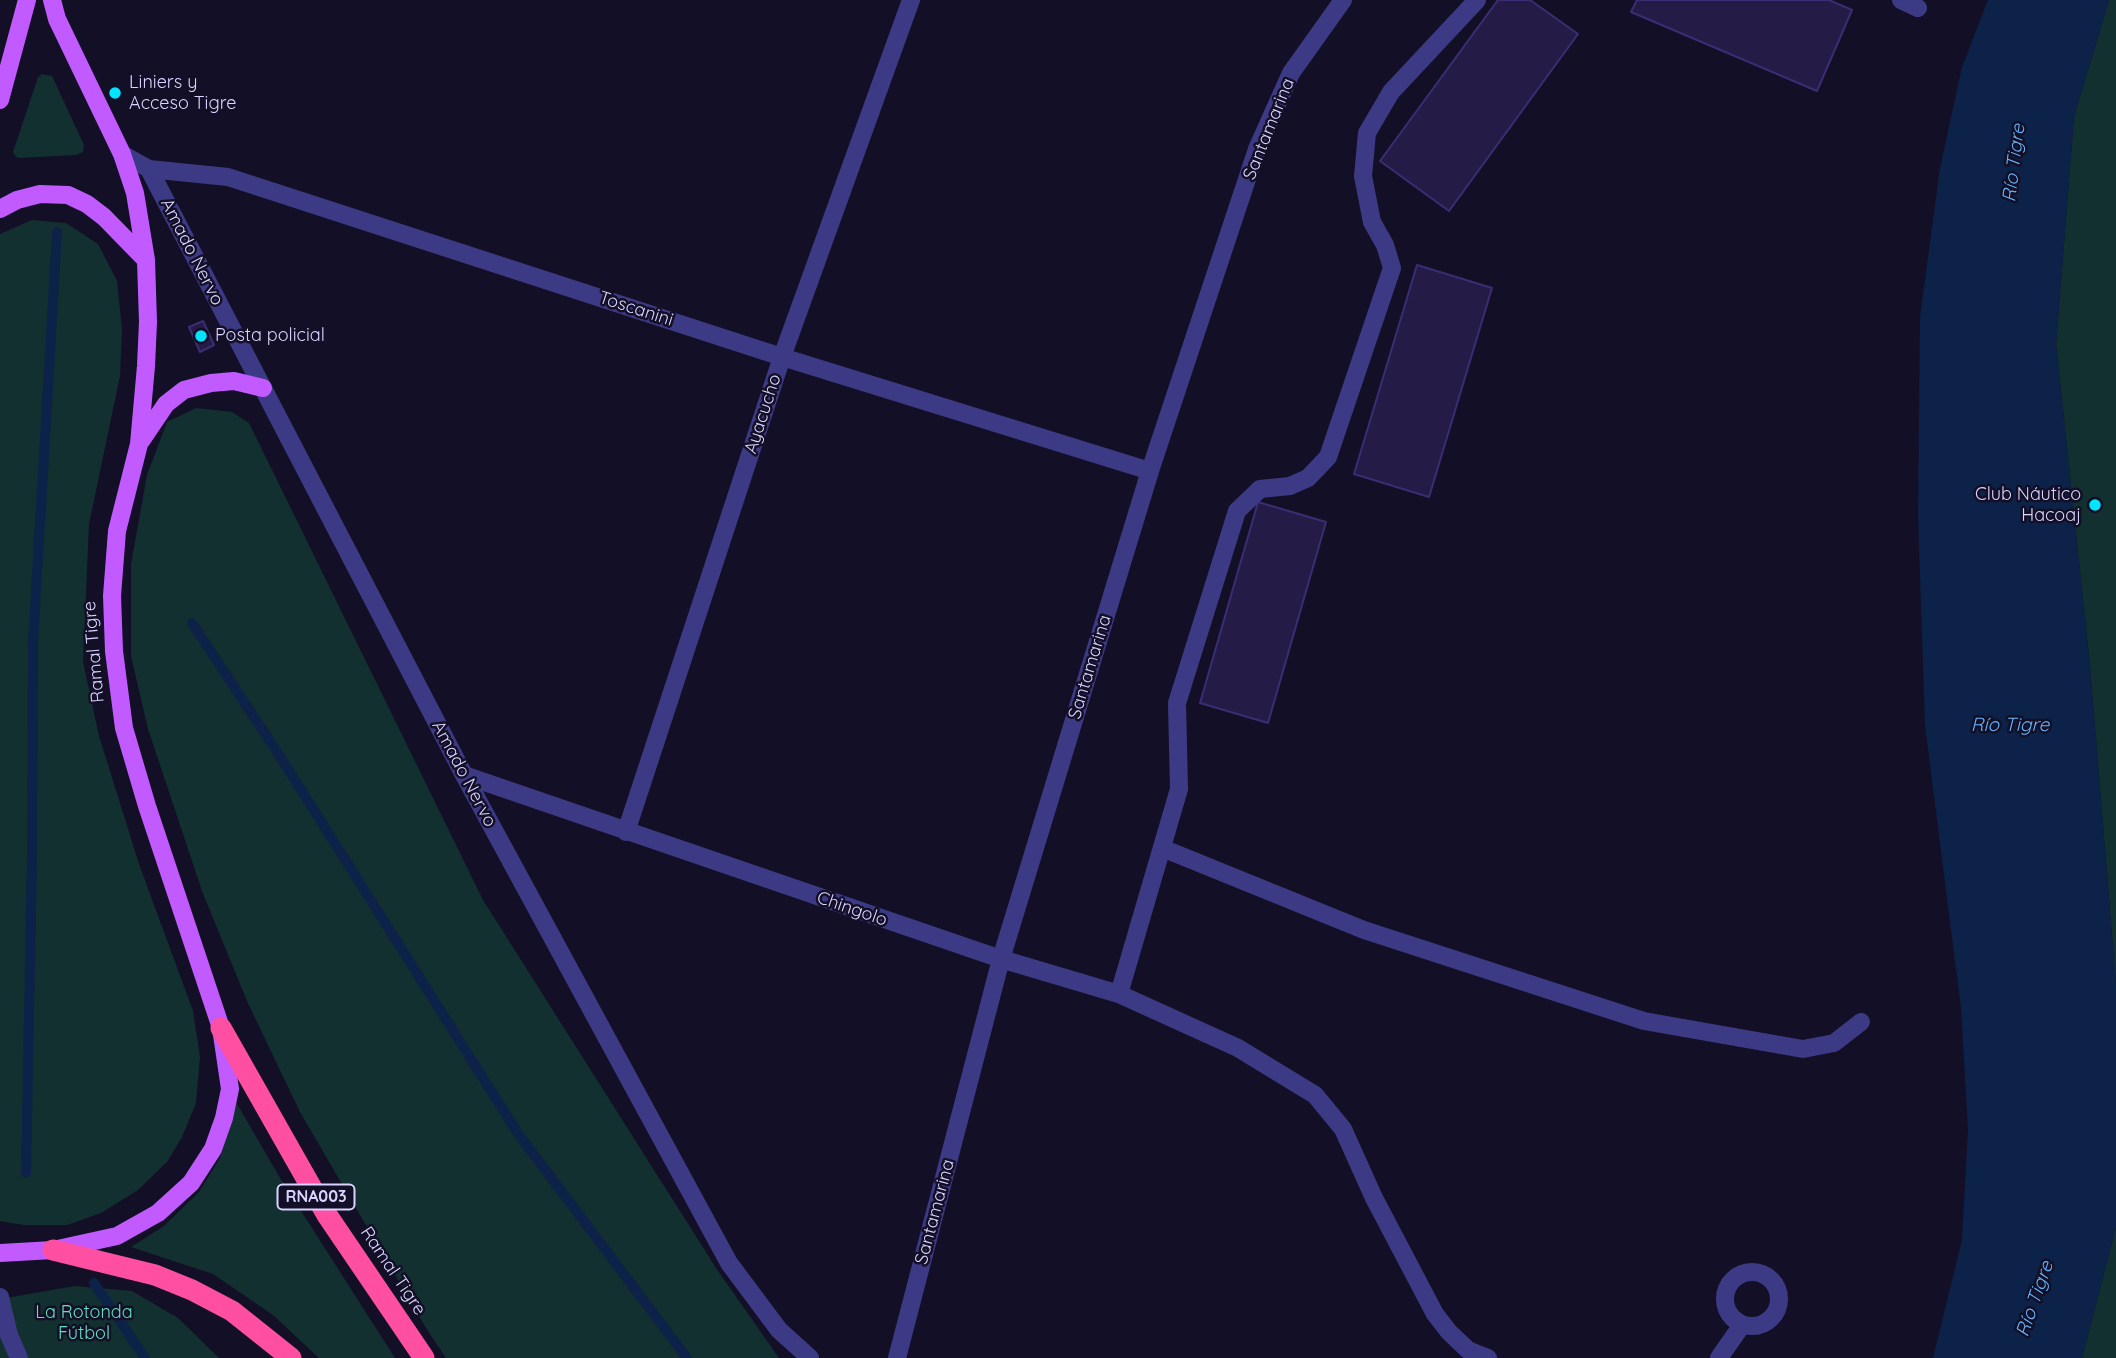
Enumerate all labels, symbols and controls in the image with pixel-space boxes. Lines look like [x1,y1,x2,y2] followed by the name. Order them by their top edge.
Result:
[129,72,236,114] place label: Liniers y Acceso Tigre
[1239,75,1299,183] street label: Santamarina
[107,85,123,101] marker: Liniers y Acceso Tigre
[1998,123,2030,203] water label: Río Tigre
[156,195,228,309] street label: Amado Nervo
[596,287,676,331] street label: Toscanini
[215,325,325,347] place label: Posta policial
[193,328,209,344] marker: Posta policial
[740,372,786,456] street label: Ayacucho
[1975,484,2081,526] place label: Club Náutico Hacoaj
[2087,497,2103,513] marker: Club Náutico Hacoaj
[79,600,109,704] street label: Ramal Tigre
[1064,612,1116,722] street label: Santamarina
[1971,714,2049,736] water label: Río Tigre
[427,717,501,831] street label: Amado Nervo
[814,887,890,931] street label: Chingolo
[911,1157,959,1267] street label: Santamarina
[278,1184,354,1210] road number: RNA003
[356,1223,430,1319] street label: Ramal Tigre
[2011,1258,2059,1340] water label: Río Tigre
[35,1302,133,1344] park label: La Rotonda Fútbol

